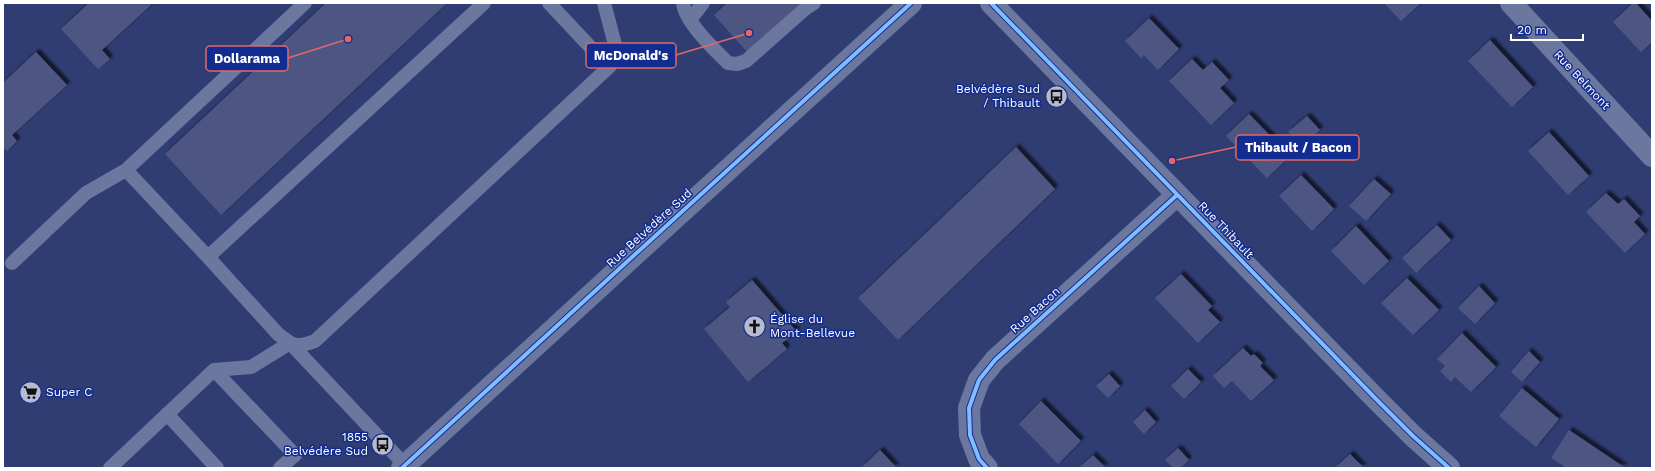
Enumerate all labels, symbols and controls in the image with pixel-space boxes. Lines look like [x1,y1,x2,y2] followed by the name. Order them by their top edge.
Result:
[1511,16,1583,42] scale bar
[1517,23,1547,37] text: 20 m
[586,43,676,68] callout: McDonald's
[206,46,288,71] callout: Dollarama
[594,48,668,63] text: McDonald's
[1551,48,1613,112] street label: Rue Belmont
[214,51,280,66] text: Dollarama
[956,82,1040,110] place label: Belvédère Sud / Thibault
[1043,83,1069,109] bus stop icon: Belvédère Sud / Thibault
[1236,135,1359,160] callout: Thibault / Bacon
[1245,140,1351,155] text: Thibault / Bacon
[603,186,695,270] street label: Rue Belvédère Sud
[1195,199,1257,261] street label: Rue Thibault
[1007,284,1063,336] street label: Rue Bacon
[770,312,855,340] place label: Église du Mont-Bellevue
[742,313,768,339] church icon: Église du Mont-Bellevue
[17,379,43,405] supermarket icon: Super C
[46,385,92,399] place label: Super C
[284,430,368,458] place label: 1855 Belvédère Sud
[370,431,396,457] bus stop icon: 1855 Belvédère Sud

